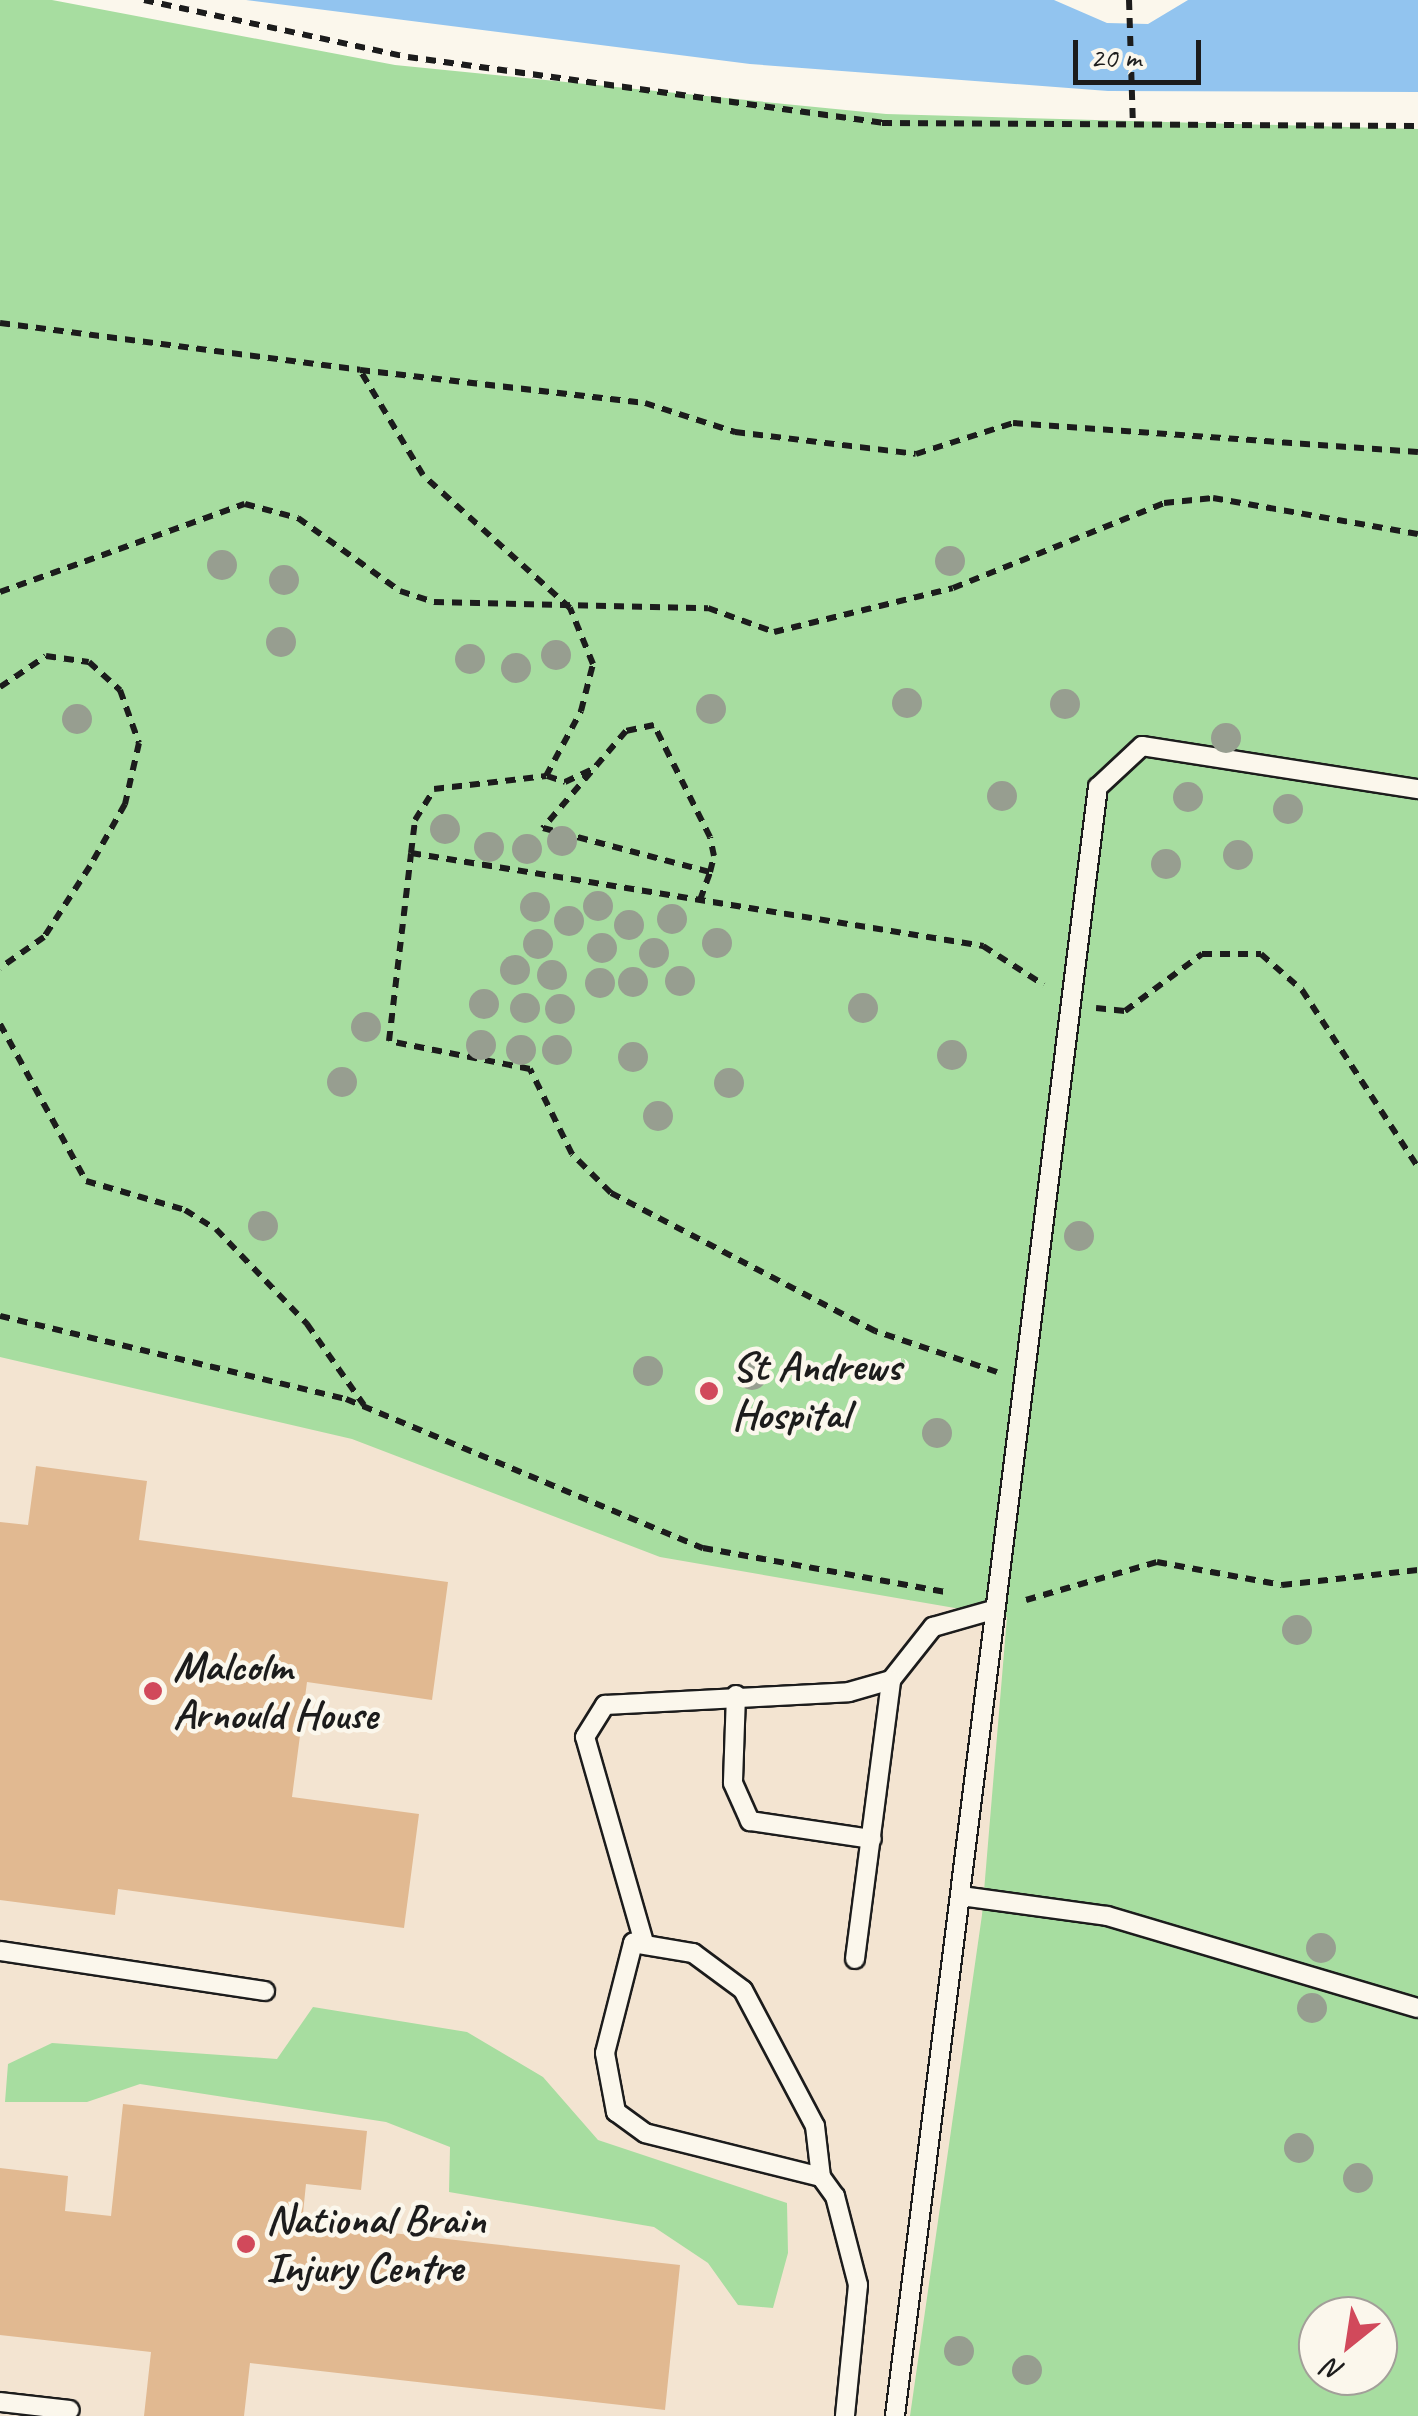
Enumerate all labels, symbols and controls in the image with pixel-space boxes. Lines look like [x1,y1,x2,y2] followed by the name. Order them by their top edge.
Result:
[1078,20,1206,82] scale bar
[1090,38,1141,76] text: 20 m
[732,1342,900,1440] place label: St Andrews Hospital
[696,1378,722,1404] marker: St Andrews Hospital
[173,1642,377,1740] place label: Malcolm Arnould House
[142,1680,164,1702] marker: Malcolm Arnould House
[266,2195,487,2294] place label: National Brain Injury Centre
[235,2233,257,2255] marker: National Brain Injury Centre
[1298,2296,1398,2396] north arrow
[1317,2351,1350,2390] text: N

